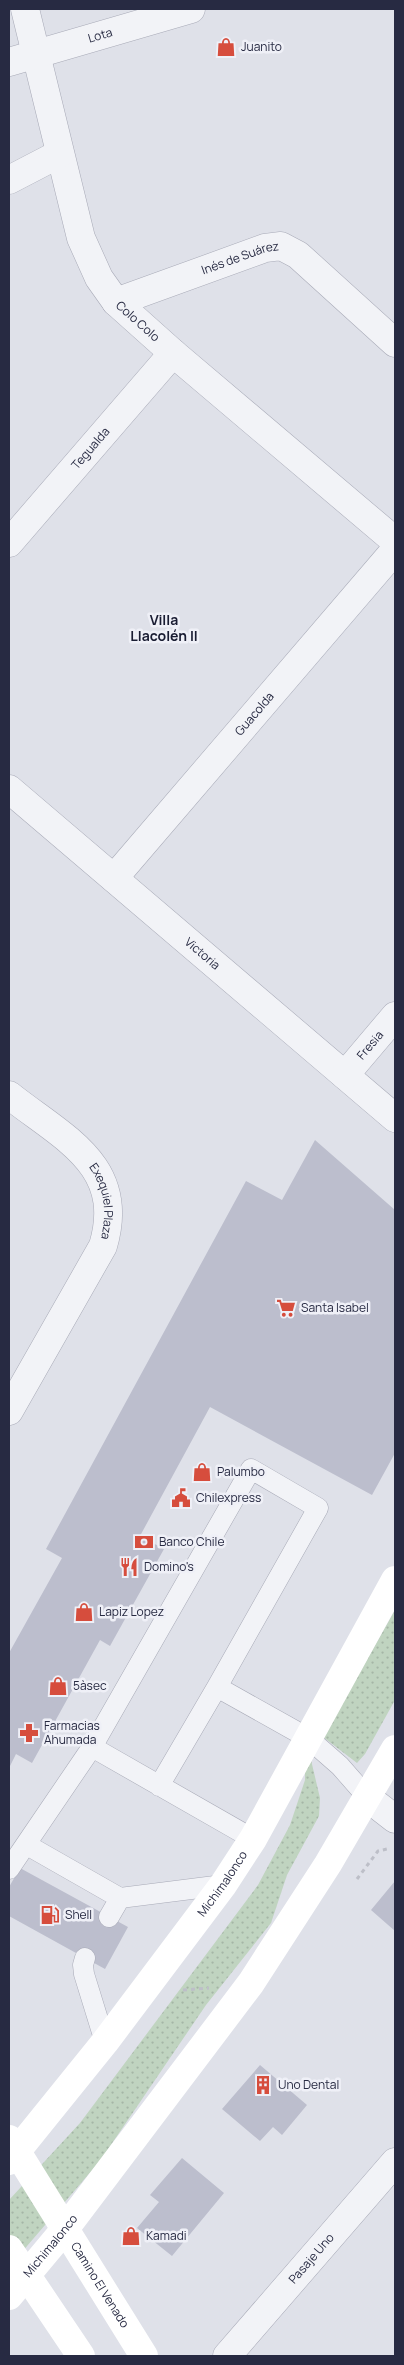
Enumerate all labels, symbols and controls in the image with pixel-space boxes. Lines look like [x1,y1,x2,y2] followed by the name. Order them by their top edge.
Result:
[86,23,114,47] street label: Lota
[215,36,237,58] shop icon: Juanito
[241,38,282,55] place label: Juanito
[199,237,280,278] street label: Inés de Suárez
[112,297,164,345] street label: Colo Colo
[67,423,113,473] street label: Tegualda
[130,610,198,645] district label: Villa Llacolén II
[231,688,278,739] street label: Guacolda
[181,933,224,973] street label: Victoria
[353,1027,387,1063] street label: Fresia
[85,1159,117,1241] street label: Exequiel Plaza
[275,1297,297,1319] supermarket icon: Santa Isabel
[301,1299,369,1316] place label: Santa Isabel
[191,1461,213,1483] shop icon: Palumbo
[217,1463,265,1480] place label: Palumbo
[170,1487,192,1509] public building icon: Chilexpress
[196,1489,261,1506] place label: Chilexpress
[133,1531,155,1553] bank icon: Banco Chile
[159,1533,224,1550] place label: Banco Chile
[118,1556,140,1578] restaurant icon: Domino's
[144,1558,194,1575] place label: Domino's
[73,1601,95,1623] shop icon: Lapiz Lopez
[99,1603,164,1620] place label: Lapiz Lopez
[47,1675,69,1697] shop icon: 5àsec
[73,1677,107,1694] place label: 5àsec
[44,1717,100,1748] place label: Farmacias Ahumada
[18,1722,40,1744] pharmacy icon: Farmacias Ahumada
[193,1847,251,1920] street label: Michimalonco
[39,1904,61,1926] fuel station icon: Shell
[65,1906,92,1923] place label: Shell
[252,2074,274,2096] building icon: Uno Dental
[278,2076,339,2093] place label: Uno Dental
[19,2211,81,2281] street label: Michimalonco
[120,2225,142,2247] shop icon: Kamadi
[146,2227,187,2244] place label: Kamadi
[284,2229,338,2287] street label: Pasaje Uno
[67,2239,133,2331] street label: Camino El Venado

